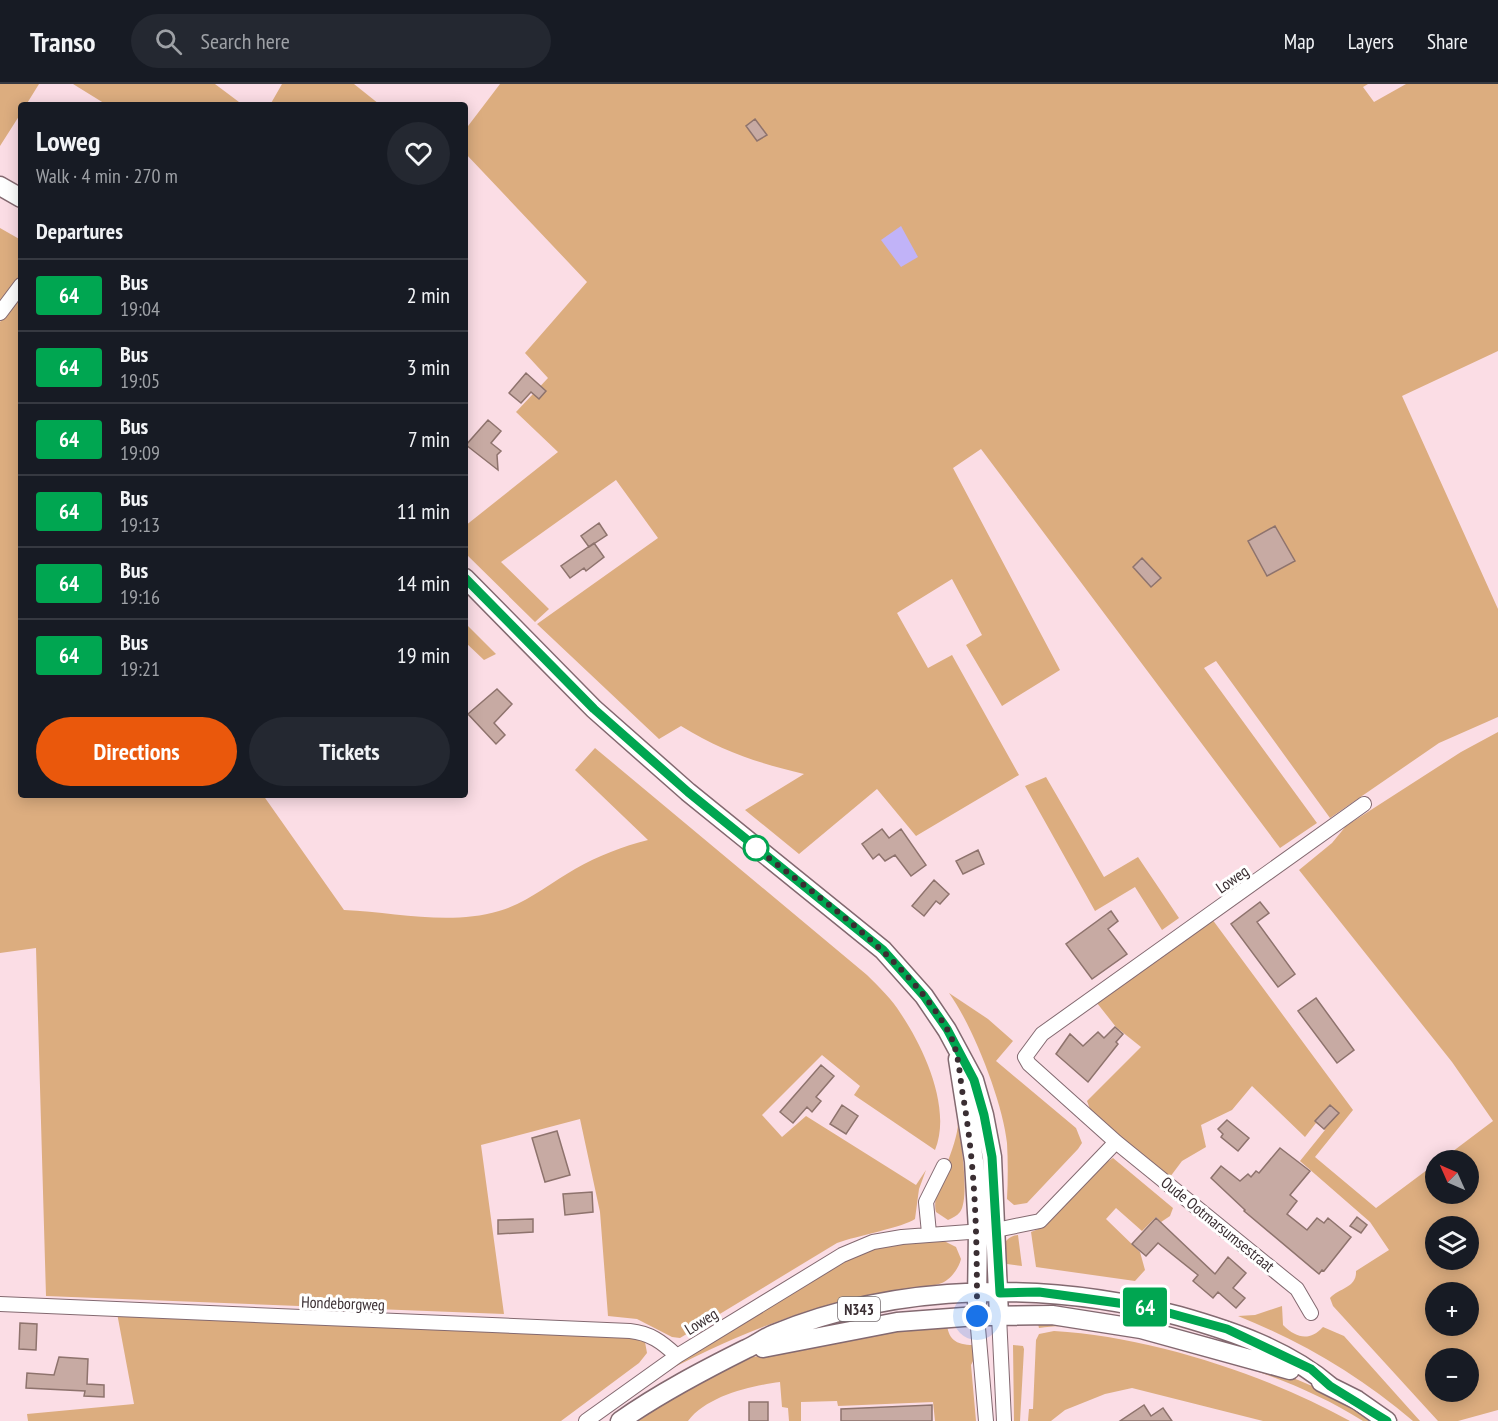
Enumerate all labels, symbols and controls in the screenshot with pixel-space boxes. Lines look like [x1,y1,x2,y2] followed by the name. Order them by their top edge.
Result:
[131,14,551,68] search box
[30,23,95,60] text: Transo
[152,25,185,58] icon: search
[200,27,290,55] text: Search here
[1284,28,1315,55] text: Map
[1348,28,1394,55] text: Layers
[1427,28,1468,55] text: Share
[36,122,100,159] text: Loweg
[387,122,450,185] button: heart
[36,163,178,189] text: Walk · 4 min · 270 m
[36,217,123,245] text: Departures
[120,268,148,296] text: Bus
[407,281,450,309] text: 2 min
[59,282,79,309] text: 64
[120,296,160,322] text: 19:04
[120,340,148,368] text: Bus
[407,353,450,381] text: 3 min
[59,354,79,381] text: 64
[120,368,160,394] text: 19:05
[120,412,148,440] text: Bus
[408,425,450,453] text: 7 min
[59,426,79,453] text: 64
[120,440,160,466] text: 19:09
[120,484,148,512] text: Bus
[397,497,450,525] text: 11 min
[59,498,79,525] text: 64
[120,512,160,538] text: 19:13
[120,556,148,584] text: Bus
[397,569,450,597] text: 14 min
[59,570,79,597] text: 64
[120,584,160,610] text: 19:16
[120,628,148,656] text: Bus
[397,641,450,669] text: 19 min
[59,642,79,669] text: 64
[120,656,160,682] text: 19:21
[36,717,237,786] button: Directions
[249,717,450,786] button: Tickets
[743,835,769,861] unlabelled marker
[1212,861,1252,897] street label: Loweg
[1425,1150,1479,1204] north arrow
[1425,1150,1479,1402] map controls
[1157,1172,1279,1276] street label: Oude Ootmarsumsestraat
[1425,1216,1479,1270] button: layers
[1425,1282,1479,1336] button: +
[1118,1288,1172,1326] line badge: 64
[301,1292,385,1314] street label: Hondeborgweg
[1135,1294,1155,1321] text: 64
[838,1297,880,1321] road number: N343
[962,1301,992,1331] your location
[681,1303,721,1339] street label: Loweg
[1425,1348,1479,1402] button: −

